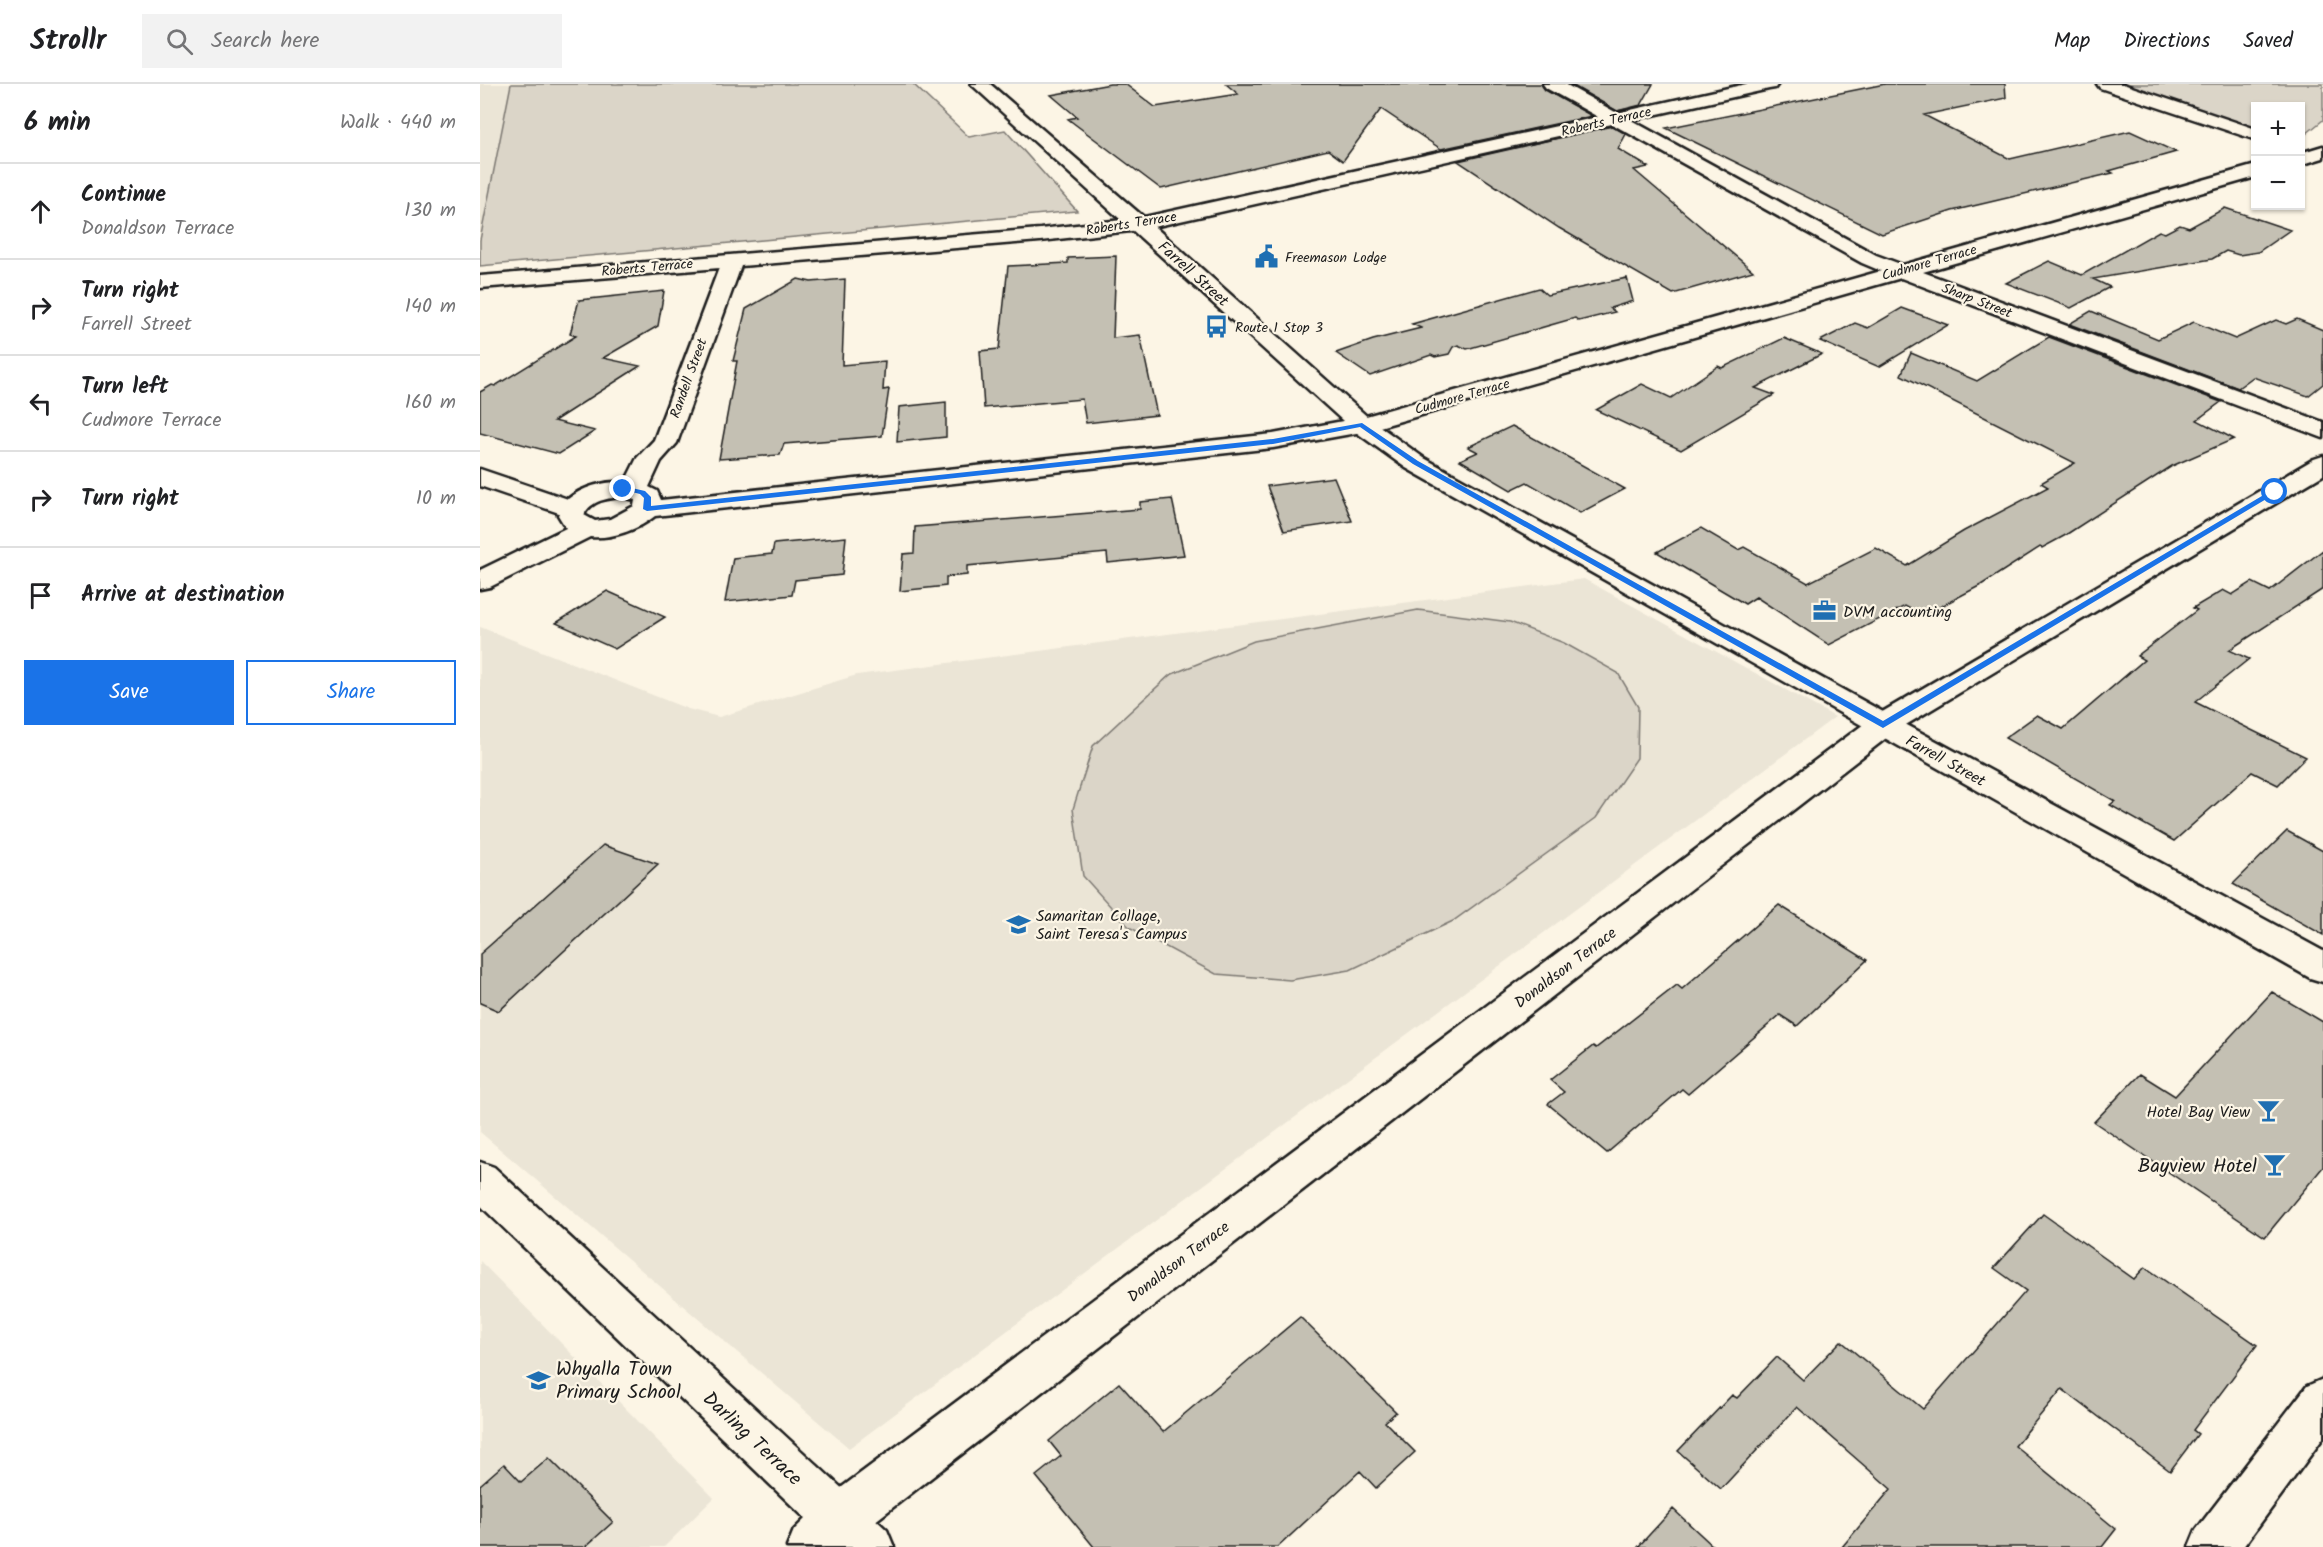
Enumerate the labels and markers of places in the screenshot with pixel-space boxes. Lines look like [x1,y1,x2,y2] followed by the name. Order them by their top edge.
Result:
[1254,244,1280,270] public building icon: Freemason Lodge
[1285,247,1387,269] place label: Freemason Lodge
[1204,314,1230,340] bus stop icon: Route 1 Stop 3
[1235,317,1323,339] place label: Route 1 Stop 3
[1812,598,1838,624] office icon: DVM accounting
[1843,600,1952,625] place label: DVM accounting
[1036,904,1187,947] place label: Samaritan Collage, Saint Teresa's Campus
[1005,911,1031,937] school or university icon: Samaritan Collage, Saint Teresa's Campus
[2255,1098,2281,1124] bar icon: Hotel Bay View
[2146,1100,2250,1125] place label: Hotel Bay View
[2138,1151,2257,1183] place label: Bayview Hotel
[2262,1152,2288,1178] bar icon: Bayview Hotel
[556,1354,681,1409] place label: Whyalla Town Primary School
[525,1367,551,1393] school or university icon: Whyalla Town Primary School

